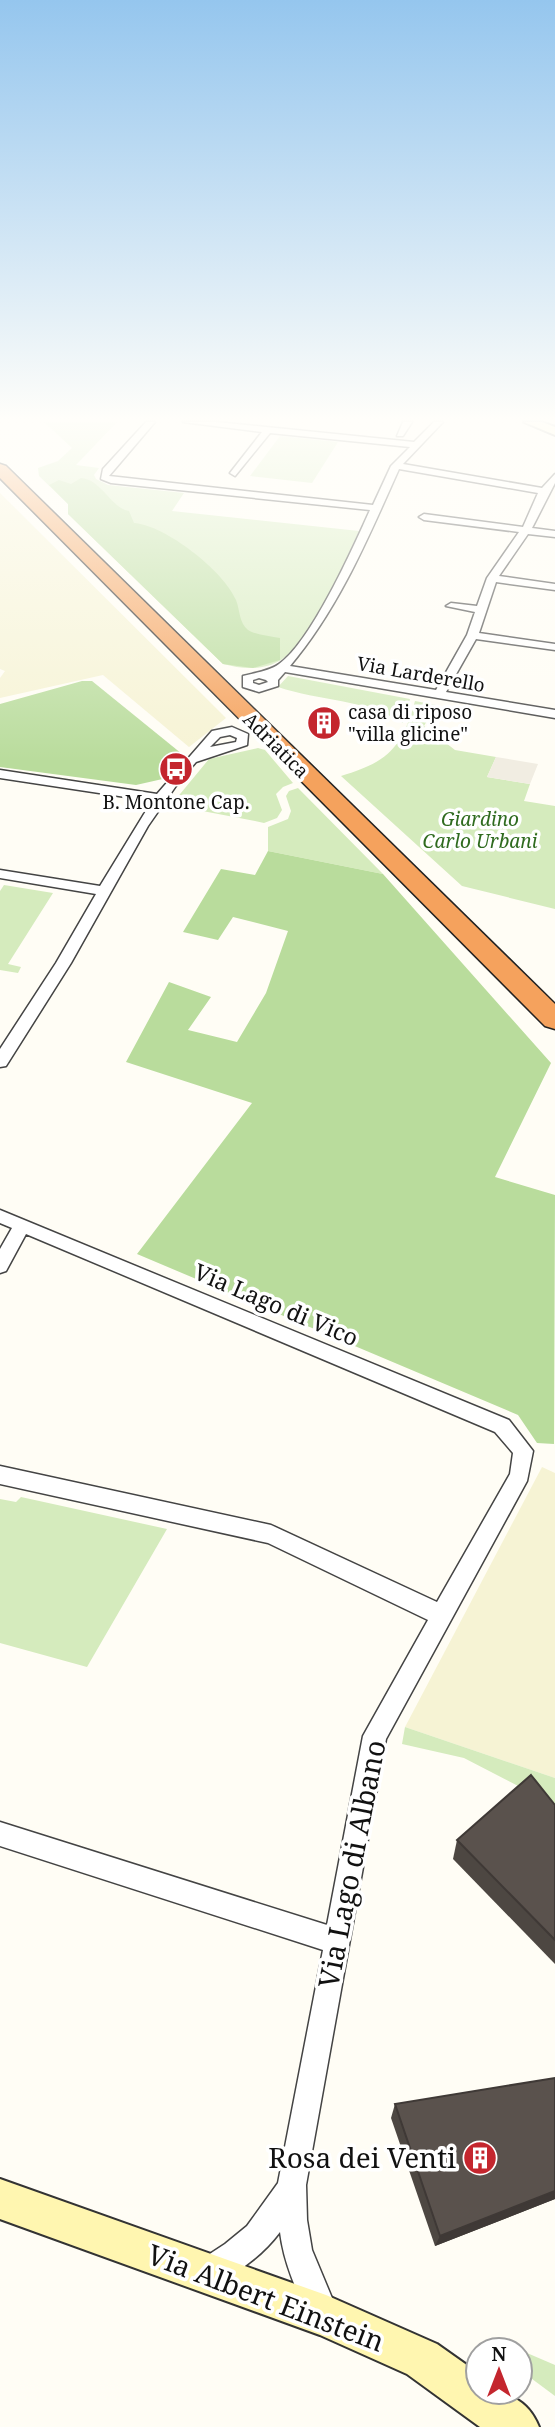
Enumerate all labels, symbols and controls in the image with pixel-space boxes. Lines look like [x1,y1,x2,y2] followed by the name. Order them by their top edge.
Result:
[355,650,487,698] street label: Via Larderello
[348,699,472,747] place label: casa di riposo "villa glicine"
[305,704,343,742] building icon: casa di riposo "villa glicine"
[237,706,315,784] street label: Adriatica
[157,750,195,788] bus stop icon: B. Montone Cap.
[103,789,249,815] place label: B. Montone Cap.
[422,806,538,854] park label: Giardino Carlo Urbani
[189,1255,363,1353] street label: Via Lago di Vico
[308,1737,394,1991] street label: Via Lago di Albano
[268,2138,456,2176] place label: Rosa dei Venti
[461,2139,499,2177] building icon: Rosa dei Venti
[142,2234,390,2360] street label: Via Albert Einstein
[464,2336,534,2406] north arrow
[492,2341,507,2367] text: N

